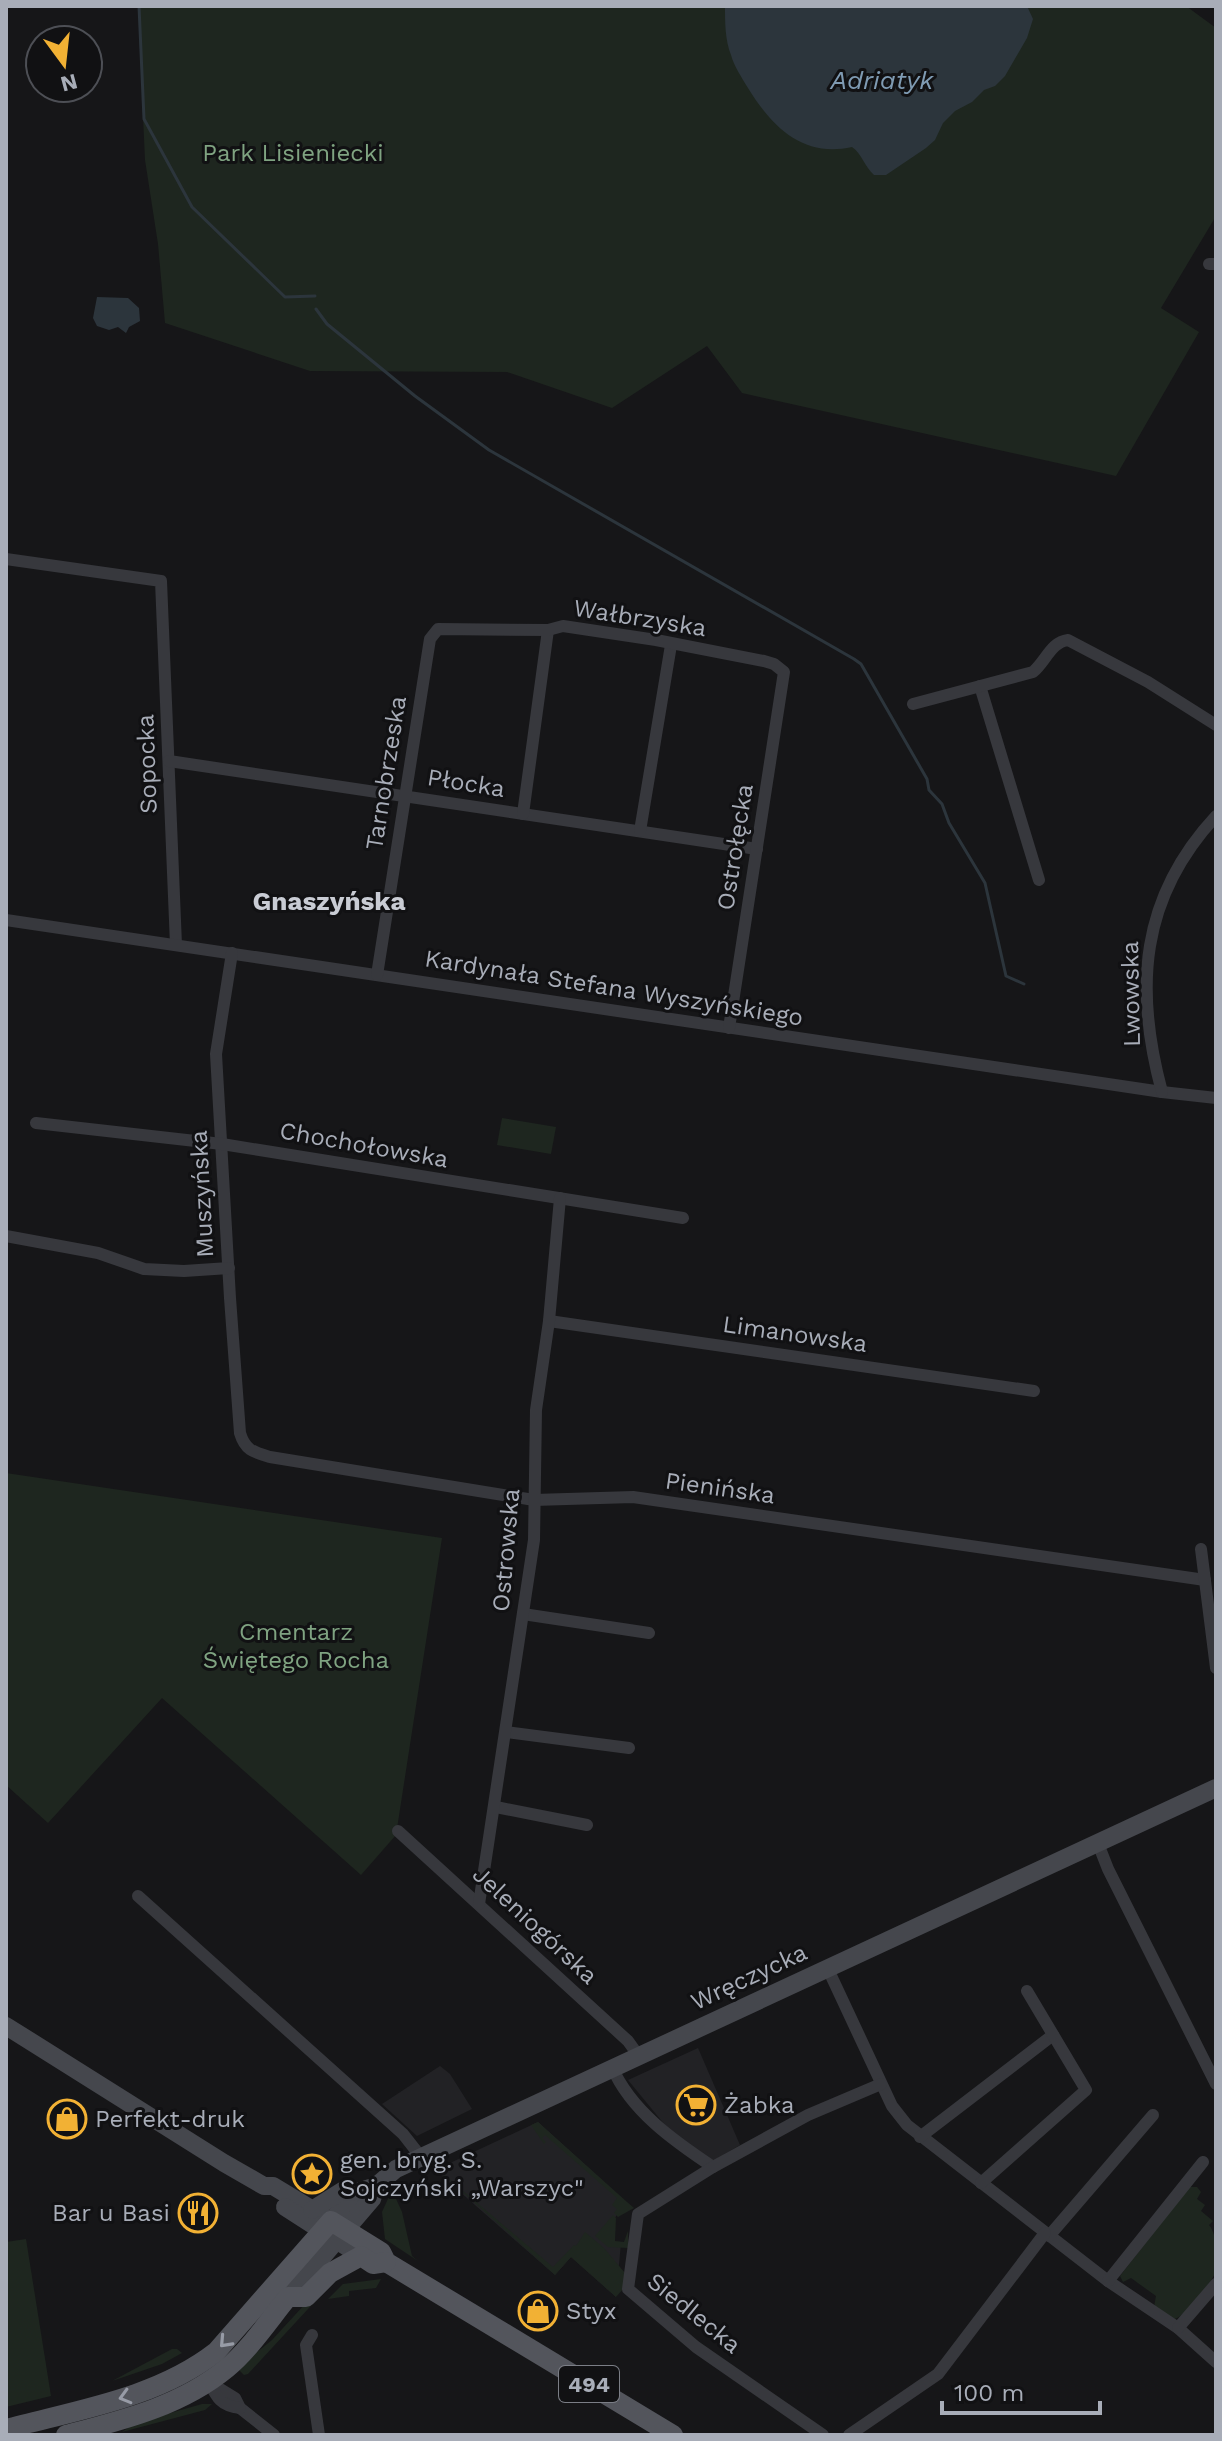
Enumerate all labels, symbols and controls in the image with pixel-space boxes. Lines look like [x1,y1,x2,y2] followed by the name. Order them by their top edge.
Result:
[24,24,104,104] north arrow
[829,65,934,95] water label: Adriatyk
[58,69,80,97] text: N
[202,139,384,167] park label: Park Lisieniecki
[572,594,708,642] street label: Wałbrzyska
[360,694,412,852] street label: Tarnobrzeska
[131,714,163,814] street label: Sopocka
[425,763,507,803] street label: Płocka
[711,782,759,912] street label: Ostrołęcka
[253,886,405,916] district label: Gnaszyńska
[1116,941,1146,1047] street label: Lwowska
[423,944,805,1032] street label: Kardynała Stefana Wyszyńskiego
[277,1116,451,1174] street label: Chochołowska
[185,1130,219,1258] street label: Muszyńska
[721,1310,869,1358] street label: Limanowska
[663,1466,777,1510] street label: Pienińska
[487,1487,525,1613] street label: Ostrowska
[203,1618,389,1674] park label: Cmentarz Świętego Rocha
[467,1860,603,1990] street label: Jeleniogórska
[687,1938,811,2016] street label: Wręczycka
[675,2084,717,2126] supermarket icon: Żabka
[724,2091,795,2119] place label: Żabka
[46,2098,88,2140] shop icon: Perfekt-druk
[95,2105,245,2133] place label: Perfekt-druk
[340,2146,584,2202] place label: gen. bryg. S. Sojczyński „Warszyc"
[291,2153,333,2195] place icon: gen. bryg. S. Sojczyński „Warszyc"
[177,2192,219,2234] restaurant icon: Bar u Basi
[52,2199,170,2227] place label: Bar u Basi
[642,2267,746,2359] street label: Siedlecka
[517,2290,559,2332] shop icon: Styx
[566,2297,617,2325] place label: Styx
[220,2333,235,2347] one-way arrow
[942,2365,1100,2415] scale bar
[559,2366,619,2402] road number: 494
[954,2379,1024,2407] text: 100 m
[119,2388,132,2404] one-way arrow

